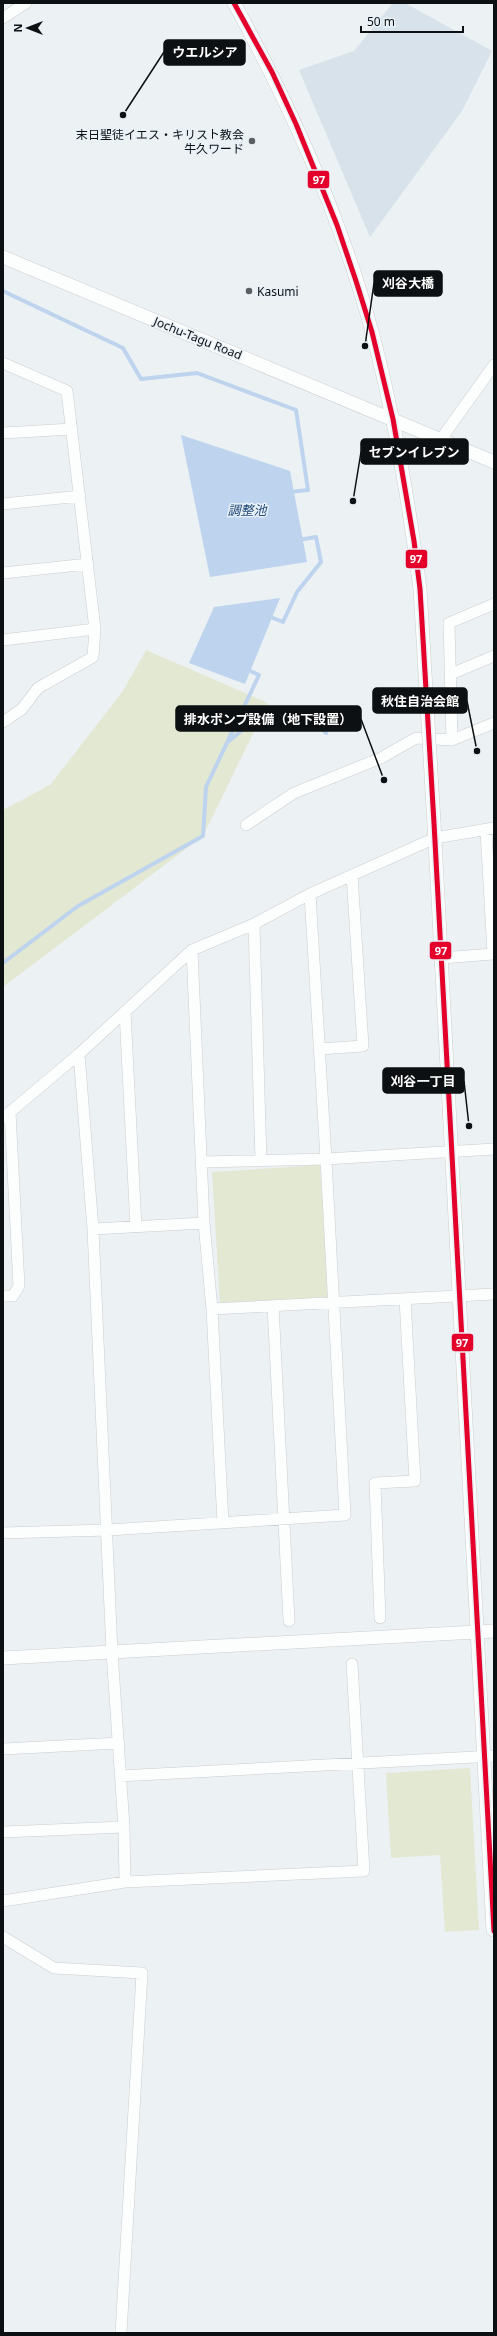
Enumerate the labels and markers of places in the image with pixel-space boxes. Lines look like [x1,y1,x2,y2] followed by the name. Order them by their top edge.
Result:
[164,40,245,65] callout: ウエルシア
[76,126,244,157] place label: 末日聖徒イエス・キリスト教会 牛久ワード
[247,136,257,146] marker: 末日聖徒イエス・キリスト教会 牛久ワード
[374,271,442,296] callout: 刈谷大橋
[257,283,299,300] place label: Kasumi
[244,286,254,296] marker: Kasumi
[361,439,468,464] callout: セブンイレブン
[373,688,467,713] callout: 秋住自治会館
[176,706,361,731] callout: 排水ポンプ設備（地下設置）
[383,1068,464,1093] callout: 刈谷一丁目

